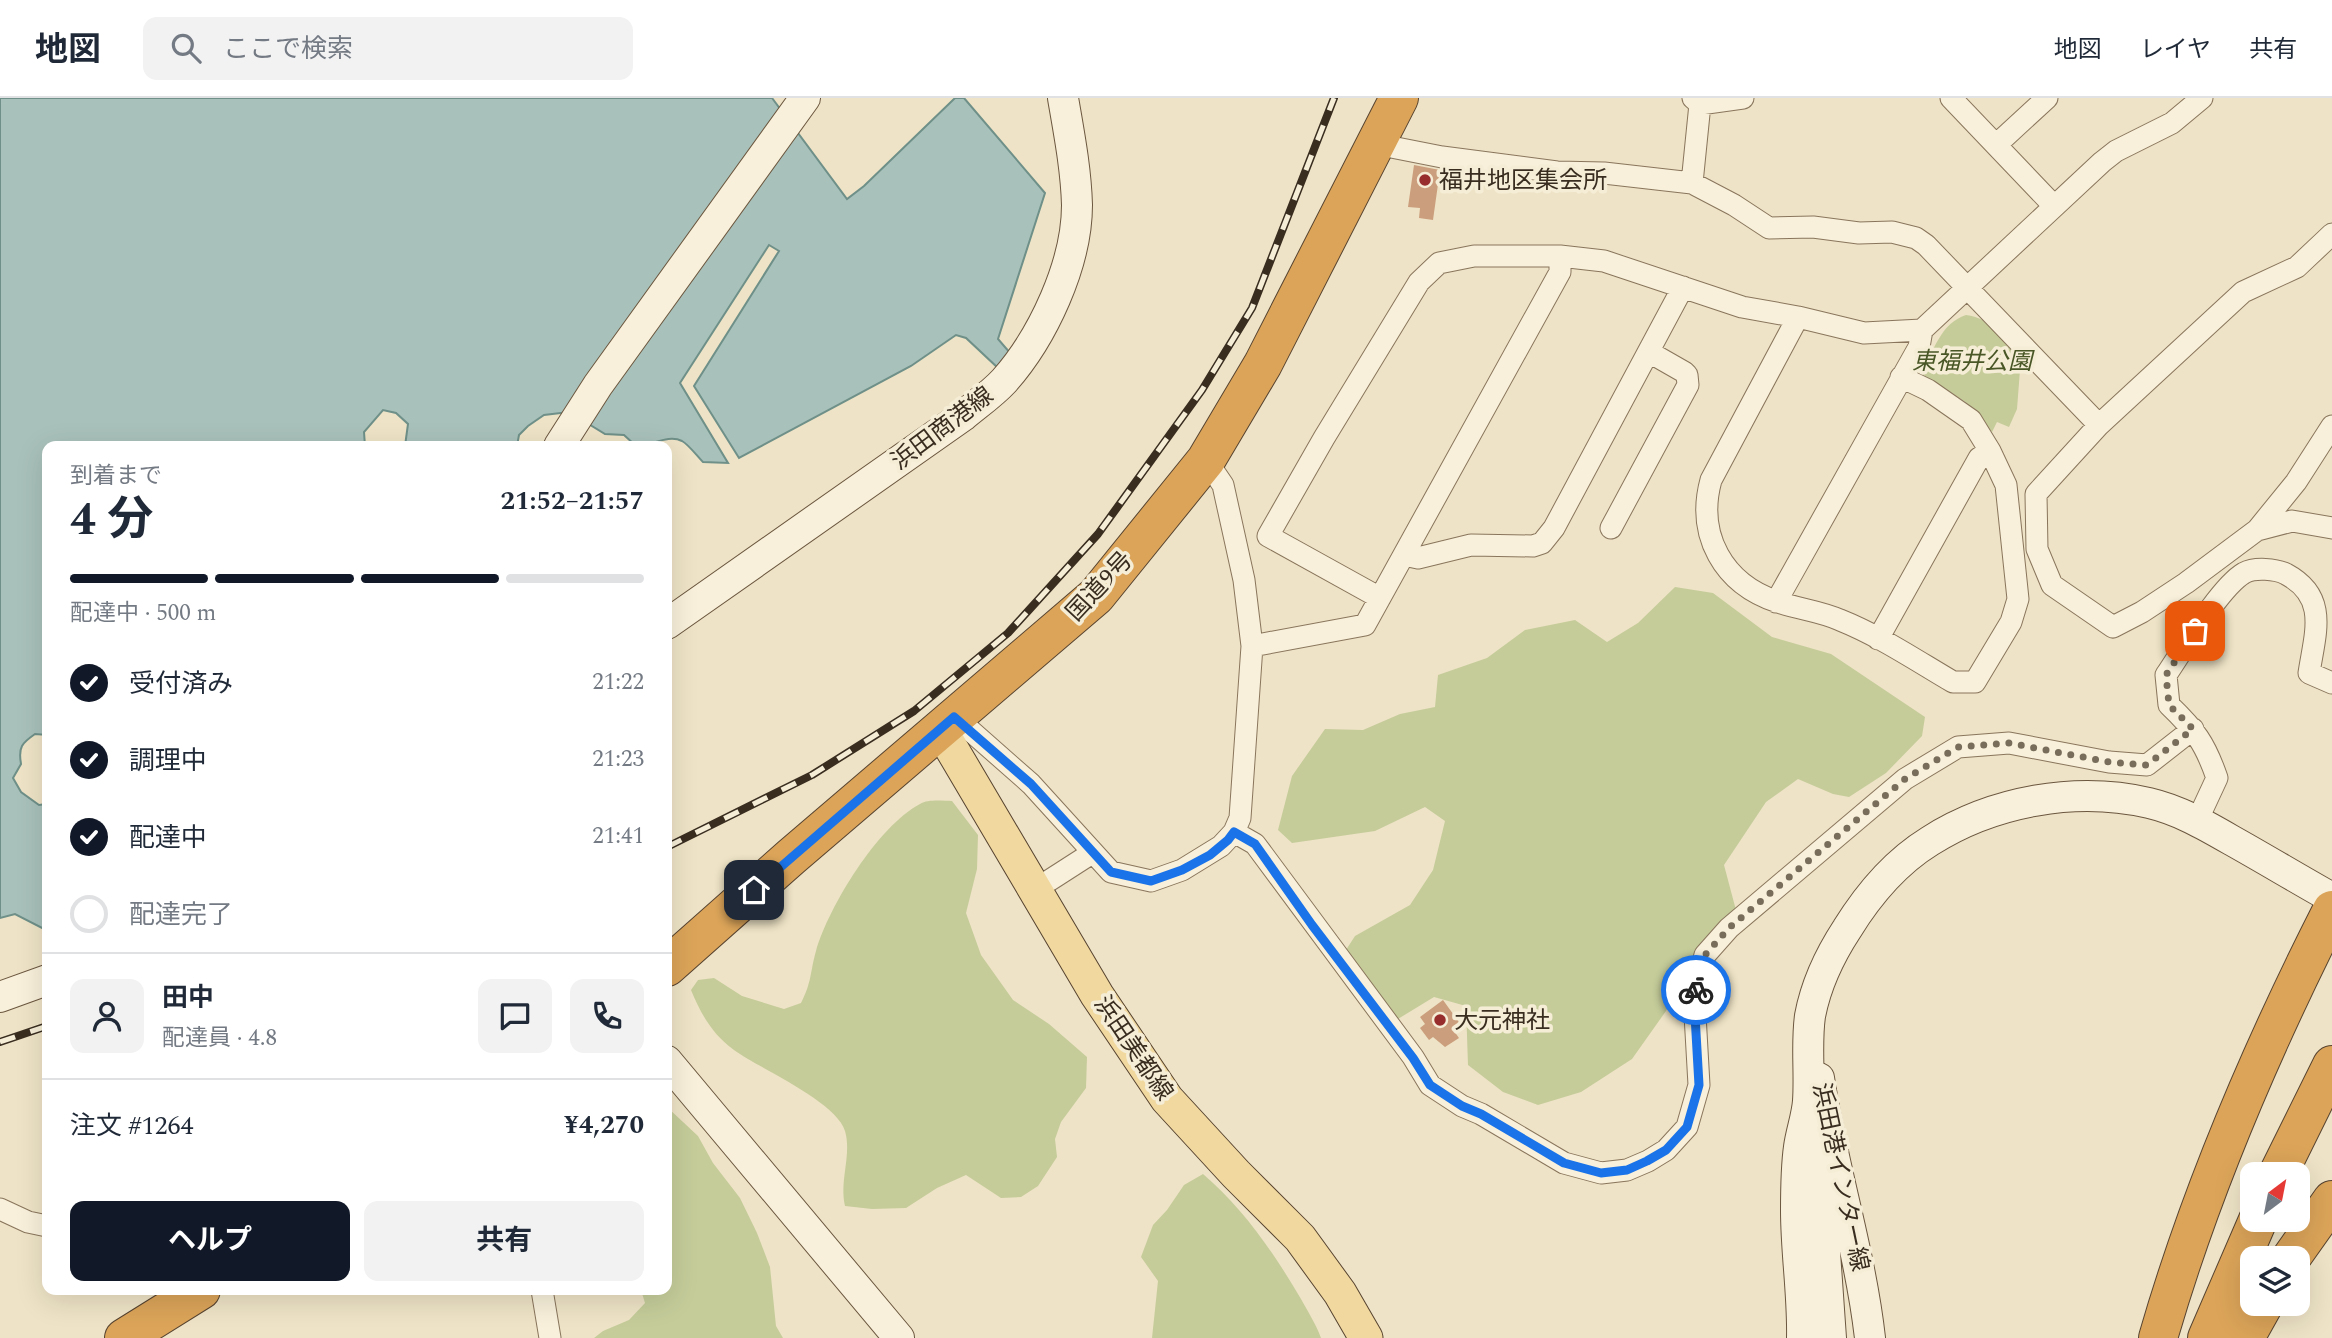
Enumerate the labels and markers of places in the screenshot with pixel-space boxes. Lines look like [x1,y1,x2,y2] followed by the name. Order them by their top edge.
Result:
[1439,163,1607,199] place label: 福井地区集会所
[1417,172,1433,188] marker: 福井地区集会所
[2165,601,2225,661] pin
[724,860,784,920] pin
[1454,1003,1550,1039] place label: 大元神社
[1432,1012,1448,1028] marker: 大元神社

